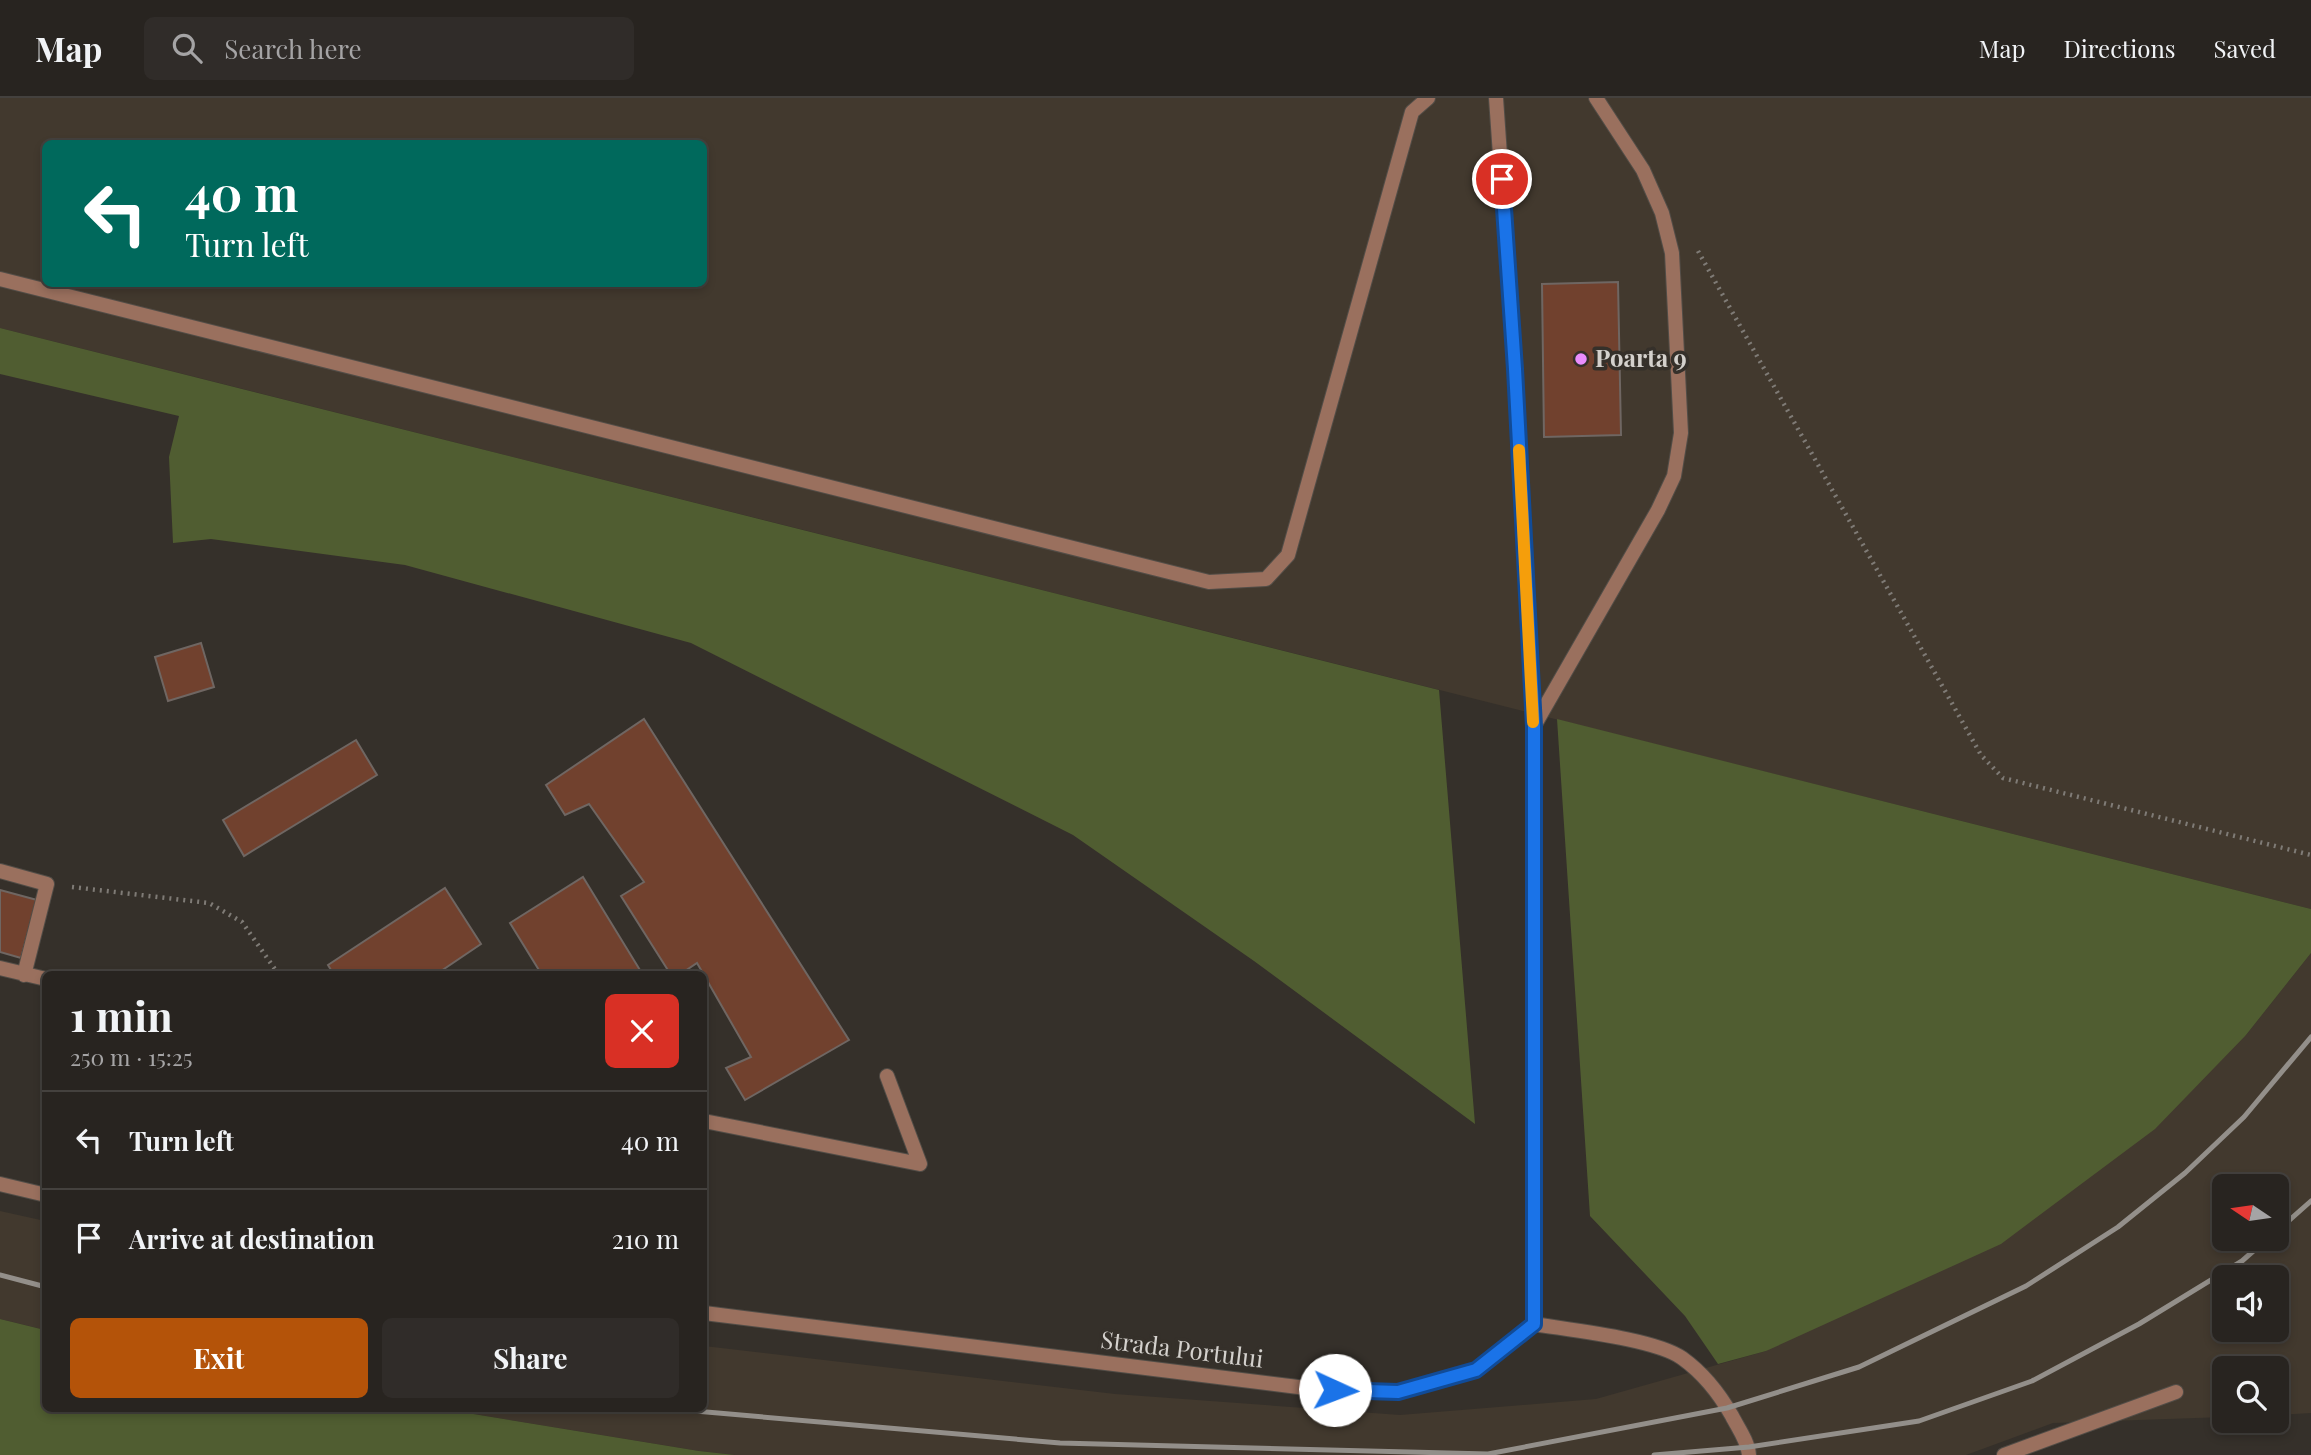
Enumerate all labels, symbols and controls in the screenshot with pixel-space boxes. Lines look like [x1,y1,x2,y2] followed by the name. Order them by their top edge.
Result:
[144,17,634,80] search box
[35,26,102,70] text: Map
[168,29,206,67] icon: search
[224,31,362,66] text: Search here
[1979,32,2025,64] text: Map
[2063,32,2176,64] text: Directions
[2214,32,2276,64] text: Saved
[1472,149,1532,209] pin
[185,159,298,224] text: 40 m
[1483,160,1521,198] icon: arrive
[70,168,161,259] icon: left
[185,222,309,265] text: Turn left
[1595,341,1687,373] place label: Poarta 9
[1573,351,1589,367] marker: Poarta 9
[70,987,173,1043] text: 1 min
[605,994,679,1068] button: close
[70,1041,193,1072] text: 250 m · 15:25
[70,1121,108,1159] icon: left
[129,1123,234,1158] text: Turn left
[621,1123,679,1158] text: 40 m
[2212,1174,2289,1251] north arrow
[2212,1174,2289,1433] map controls
[70,1219,108,1257] icon: arrive
[129,1221,375,1256] text: Arrive at destination
[612,1221,679,1256] text: 210 m
[2212,1265,2289,1342] button: sound
[70,1318,368,1398] button: Exit
[382,1318,679,1398] button: Share
[1099,1322,1265,1374] street label: Strada Portului
[1298,1353,1372,1427] position arrow
[2212,1356,2289,1433] button: search

